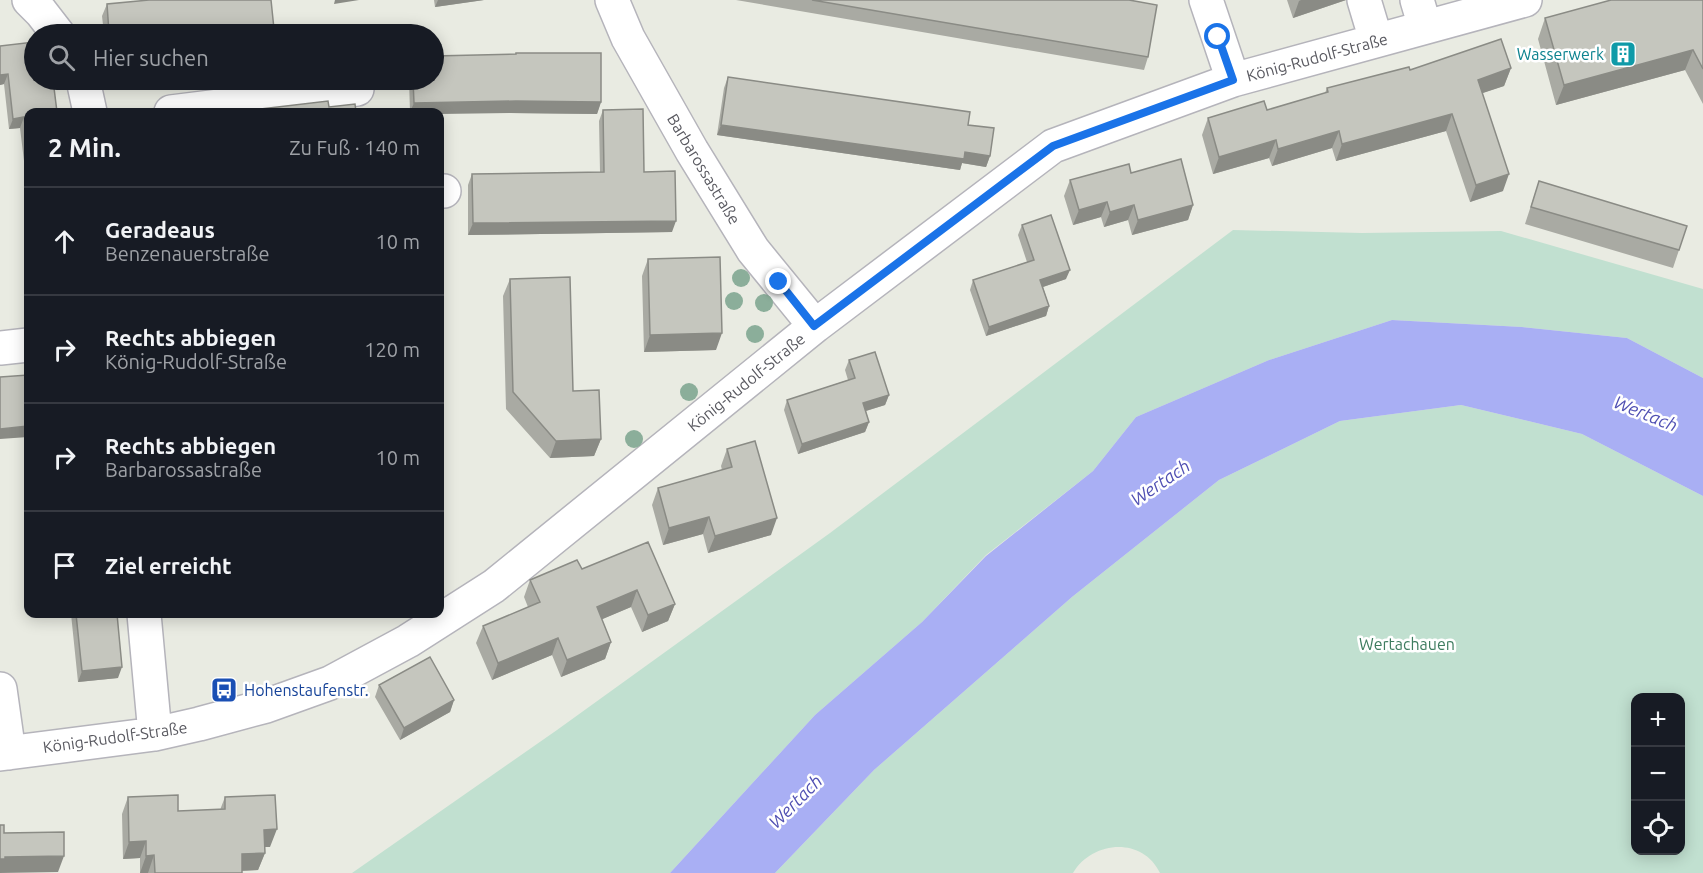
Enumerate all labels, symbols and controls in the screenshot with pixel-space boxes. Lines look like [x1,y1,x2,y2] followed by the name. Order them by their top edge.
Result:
[1204,23,1230,49] route start
[24,24,444,90] search box
[1244,29,1390,85] street label: König-Rudolf-Straße
[1608,39,1638,69] building icon: Wasserwerk
[45,41,78,74] icon: search
[93,45,209,70] text: Hier suchen
[1517,45,1604,63] place label: Wasserwerk
[664,111,744,227] street label: Barbarossastraße
[48,133,121,162] text: 2 Min.
[289,136,420,159] text: Zu Fuß · 140 m
[105,217,215,242] text: Geradeaus
[48,225,81,258] icon: ahead
[376,230,420,253] text: 10 m
[105,242,269,265] text: Benzenauerstraße
[765,268,791,294] route end
[105,325,276,350] text: Rechts abbiegen
[684,329,808,435] street label: König-Rudolf-Straße
[48,333,81,366] icon: right
[364,338,420,361] text: 120 m
[105,350,287,373] text: König-Rudolf-Straße
[1611,391,1681,435] water label: Wertach
[105,433,276,458] text: Rechts abbiegen
[48,441,81,474] icon: right
[376,446,420,469] text: 10 m
[1127,455,1193,509] water label: Wertach
[105,458,262,481] text: Barbarossastraße
[48,549,81,582] icon: arrive
[105,553,232,578] text: Ziel erreicht
[1359,635,1455,653] park label: Wertachauen
[209,675,239,705] bus stop icon: Hohenstaufenstr.
[244,681,369,699] place label: Hohenstaufenstr.
[1631,693,1685,855] map controls
[1631,693,1685,747] button: +
[42,718,188,756] street label: König-Rudolf-Straße
[1631,747,1685,801] button: −
[764,770,826,832] water label: Wertach
[1631,801,1685,855] button: locate

